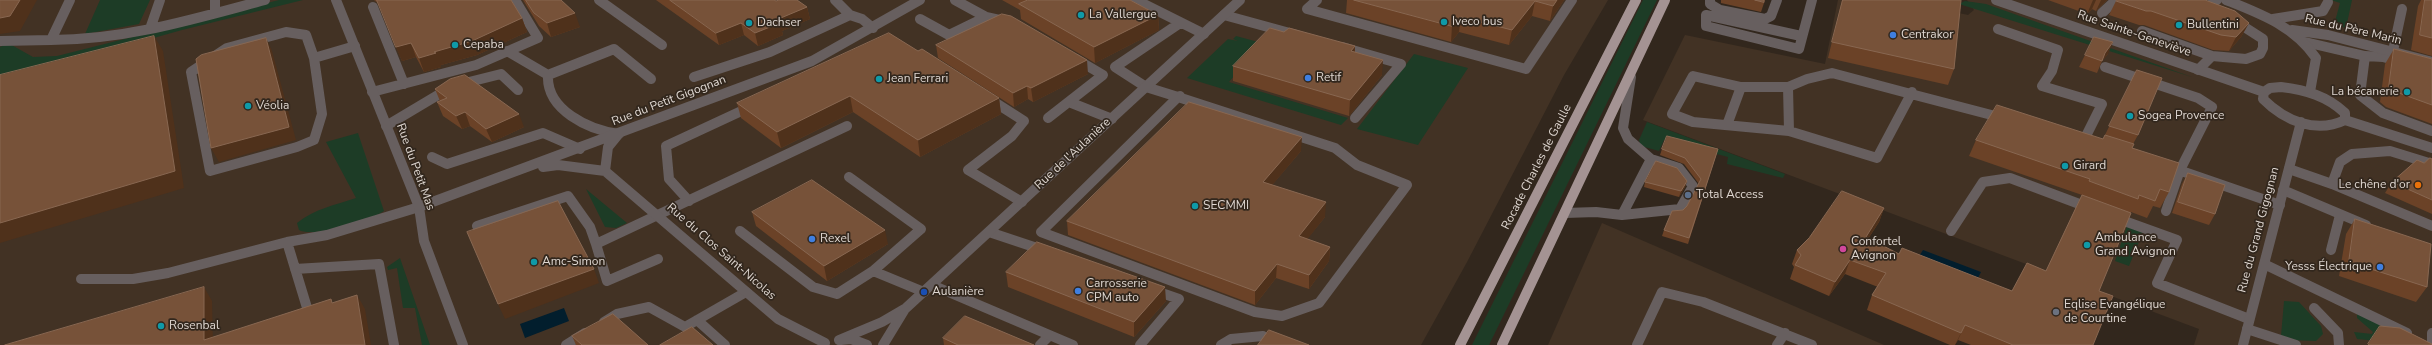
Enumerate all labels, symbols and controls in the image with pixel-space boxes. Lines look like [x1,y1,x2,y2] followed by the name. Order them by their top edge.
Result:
[1089,8,1157,22] place label: La Vallergue
[2075,8,2193,60] street label: Rue Sainte-Geneviève
[1076,10,1086,20] marker: La Vallergue
[2303,12,2403,48] street label: Rue du Père Marin
[1452,15,1502,29] place label: Iveco bus
[757,16,801,30] place label: Dachser
[1439,17,1449,27] marker: Iveco bus
[744,18,754,28] marker: Dachser
[2187,18,2239,32] place label: Bullentini
[2174,20,2184,30] marker: Bullentini
[1901,28,1953,42] place label: Centrakor
[1888,30,1898,40] marker: Centrakor
[463,38,504,52] place label: Cepaba
[450,40,460,50] marker: Cepaba
[1316,71,1341,85] place label: Retif
[887,72,948,86] place label: Jean Ferrari
[610,73,728,129] street label: Rue du Petit Gigognan
[1303,73,1313,83] marker: Retif
[874,74,884,84] marker: Jean Ferrari
[2331,85,2399,99] place label: La bécanerie
[2402,87,2412,97] marker: La bécanerie
[256,99,289,113] place label: Véolia
[243,101,253,111] marker: Véolia
[1499,102,1575,232] street label: Rocade Charles de Gaulle
[2138,109,2224,123] place label: Sogea Provence
[2125,111,2135,121] marker: Sogea Provence
[1032,115,1114,193] street label: Rue de l'Aulanière
[393,122,437,212] street label: Rue du Petit Mas
[2073,159,2106,173] place label: Girard
[2060,161,2070,171] marker: Girard
[2235,166,2283,294] street label: Rue du Grand Gigognan
[2338,178,2410,192] place label: Le chêne d'or
[2413,180,2423,190] marker: Le chêne d'or
[1696,188,1764,202] place label: Total Access
[1683,190,1693,200] marker: Total Access
[1203,199,1249,213] place label: SECMMI
[663,201,779,303] street label: Rue du Clos Saint-Nicolas
[1190,201,1200,211] marker: SECMMI
[2095,231,2176,259] place label: Ambulance Grand Avignon
[820,232,850,246] place label: Rexel
[807,234,817,244] marker: Rexel
[1851,235,1901,263] place label: Confortel Avignon
[2082,240,2092,250] marker: Ambulance Grand Avignon
[1838,244,1848,254] marker: Confortel Avignon
[542,255,605,269] place label: Amc-Simon
[529,257,539,267] marker: Amc-Simon
[2285,260,2372,274] place label: Yesss Électrique
[2375,262,2385,272] marker: Yesss Électrique
[1086,277,1147,305] place label: Carrosserie CPM auto
[932,285,984,299] place label: Aulanière
[1073,286,1083,296] marker: Carrosserie CPM auto
[919,287,929,297] marker: Aulanière
[2064,298,2166,326] place label: Eqlise Evangélique de Courtine
[2051,307,2061,317] marker: Eqlise Evangélique de Courtine
[169,319,219,333] place label: Rosenbal
[156,321,166,331] marker: Rosenbal

